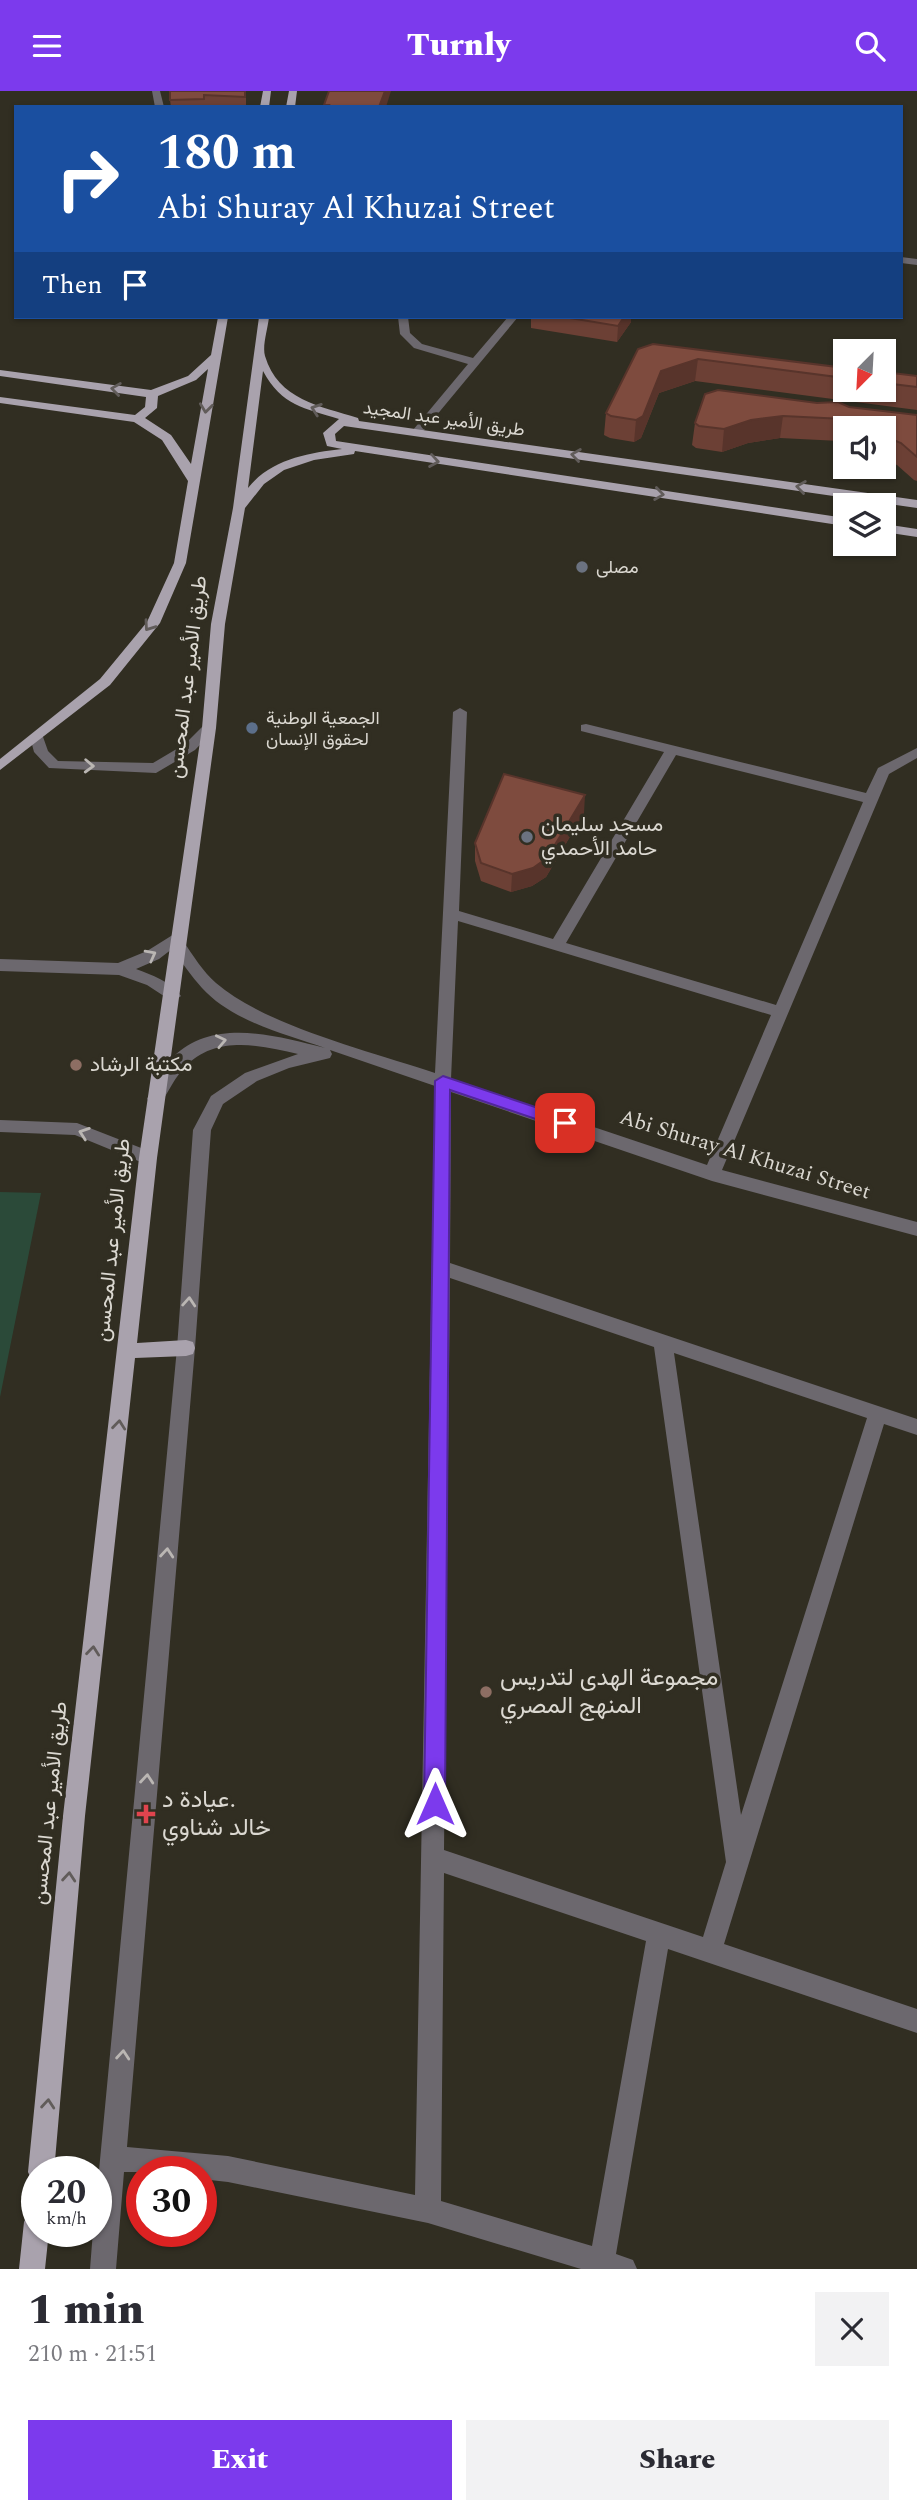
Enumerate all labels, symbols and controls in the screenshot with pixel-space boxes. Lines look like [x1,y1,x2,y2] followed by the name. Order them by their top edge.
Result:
[407,21,510,70] text: Turnly
[28,27,66,65] icon: menu
[851,27,889,65] icon: search
[157,116,296,191] text: 180 m
[42,133,133,224] icon: right
[157,184,555,233] text: Abi Shuray Al Khuzai Street
[42,265,102,305] text: Then
[116,266,154,304] icon: arrive
[833,339,896,403] north arrow
[833,339,896,556] map controls
[110,382,122,397] one-way arrow
[361,394,527,444] street label: طريق الأمير عبد المجيد
[199,402,214,414] one-way arrow
[310,403,322,417] one-way arrow
[833,416,896,479] button: sound
[570,448,582,463] one-way arrow
[428,453,440,468] one-way arrow
[795,480,807,495] one-way arrow
[653,486,665,501] one-way arrow
[833,493,896,556] button: layers
[596,554,638,581] place label: مصلى
[574,559,590,575] marker: مصلى
[160,574,216,780] street label: طريق الأمير عبد المحسن
[145,618,158,631] one-way arrow
[266,705,380,753] place label: الجمعية الوطنية لحقوق الإنسان
[244,720,260,736] marker: الجمعية الوطنية لحقوق الإنسان
[84,758,95,773] one-way arrow
[541,809,663,865] place label: مسجد سليمان حامد الأحمدي
[519,829,535,845] marker: مسجد سليمان حامد الأحمدي
[143,950,156,963] one-way arrow
[215,1034,227,1049] one-way arrow
[90,1049,192,1081] place label: مكتبة الرشاد
[68,1057,84,1073] marker: مكتبة الرشاد
[535,1093,595,1153] pin
[615,1102,875,1208] street label: Abi Shuray Al Khuzai Street
[546,1104,584,1142] icon: arrive
[79,1127,91,1141] one-way arrow
[86,1137,140,1343] street label: طريق الأمير عبد المحسن
[181,1296,196,1307] one-way arrow
[111,1419,126,1431] one-way arrow
[159,1547,174,1558] one-way arrow
[85,1645,100,1656] one-way arrow
[500,1660,718,1724] place label: مجموعة الهدى لتدريس المنهج المصري
[478,1684,494,1700] marker: مجموعة الهدى لتدريس المنهج المصري
[23,1700,77,1906] street label: طريق الأمير عبد المحسن
[398,1767,472,1841] position arrow
[139,1773,154,1784] one-way arrow
[162,1782,271,1846] place label: عيادة د. خالد شناوي
[136,1804,156,1824] marker: عيادة د. خالد شناوي
[61,1871,76,1882] one-way arrow
[115,2049,130,2060] one-way arrow
[40,2098,55,2109] one-way arrow
[126,2156,217,2247] speed limit sign: 30
[47,2166,86,2219] text: 20
[46,2205,87,2232] text: km/h
[28,2279,144,2342] text: 1 min
[815,2292,889,2366] button: close
[28,2337,157,2372] text: 210 m · 21:51
[28,2420,452,2500] button: Exit
[466,2420,889,2500] button: Share

